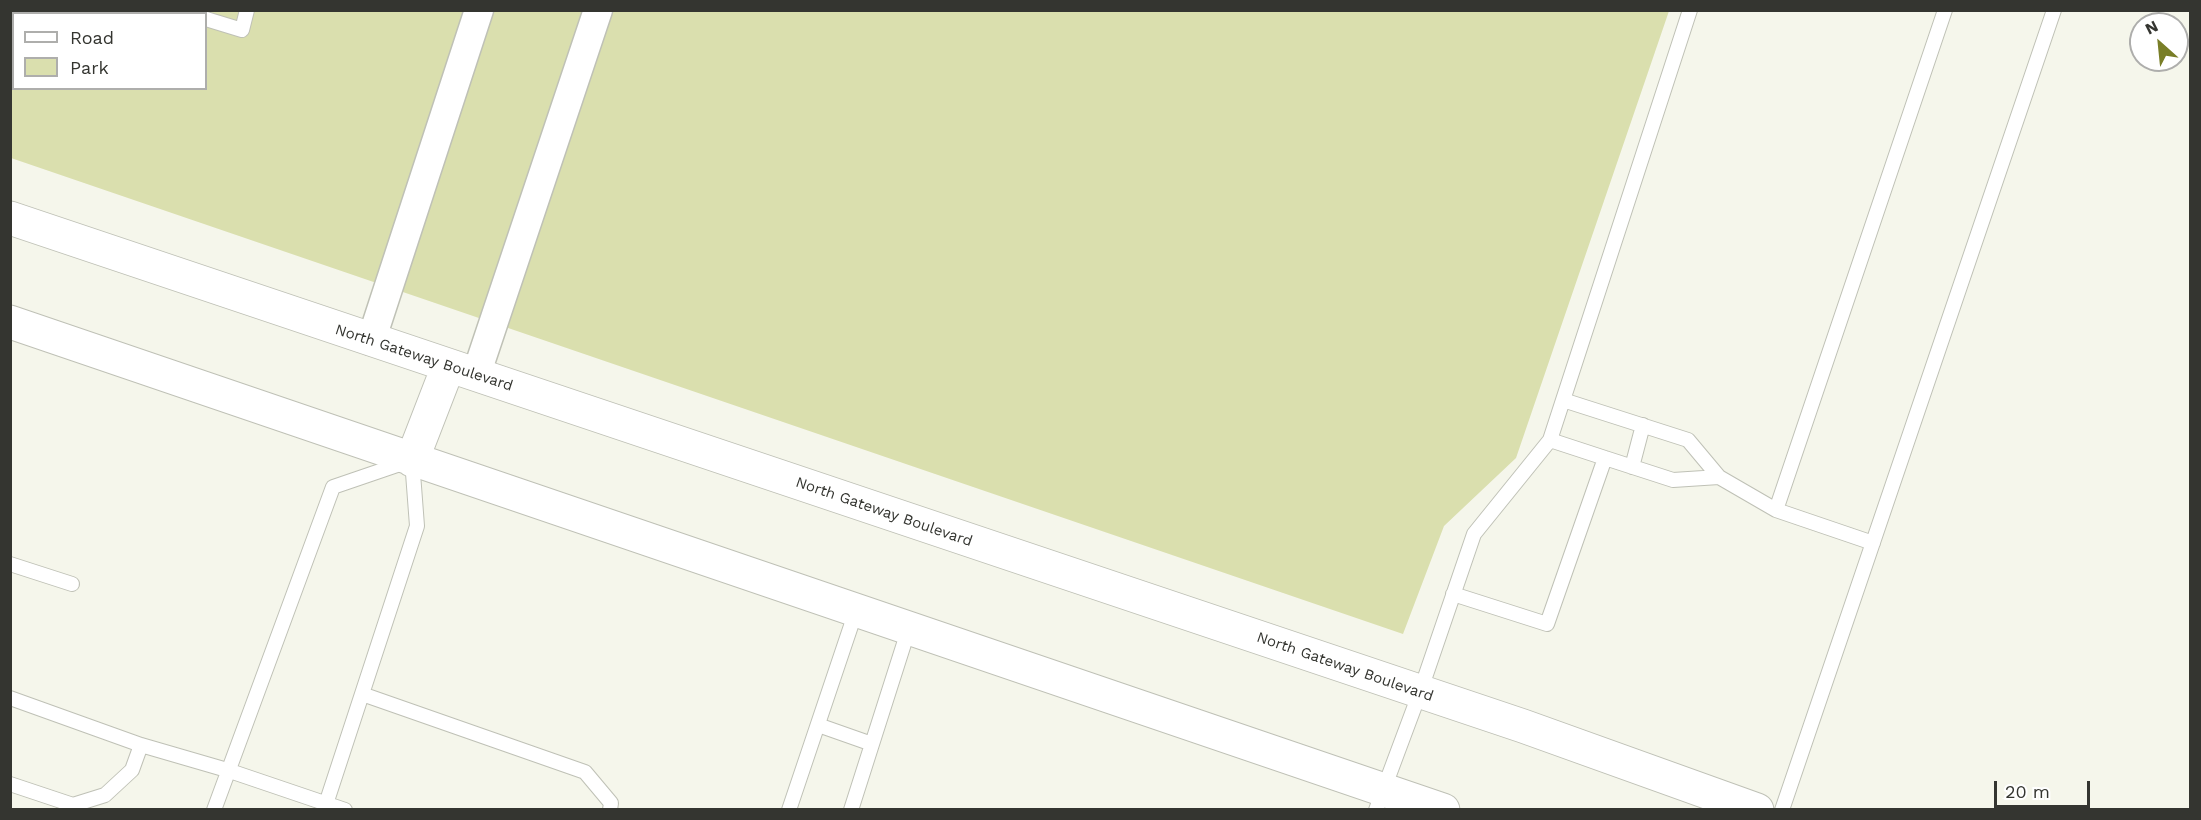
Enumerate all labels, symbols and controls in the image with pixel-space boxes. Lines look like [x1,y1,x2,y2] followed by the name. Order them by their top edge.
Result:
[12,12,207,90] legend
[2129,12,2189,72] north arrow
[2142,16,2161,38] text: N
[70,27,114,48] text: Road
[70,57,109,78] text: Park
[333,321,515,395] street label: North Gateway Boulevard
[793,473,975,551] street label: North Gateway Boulevard
[1254,628,1436,706] street label: North Gateway Boulevard
[1997,769,2093,807] scale bar
[2005,781,2050,802] text: 20 m

